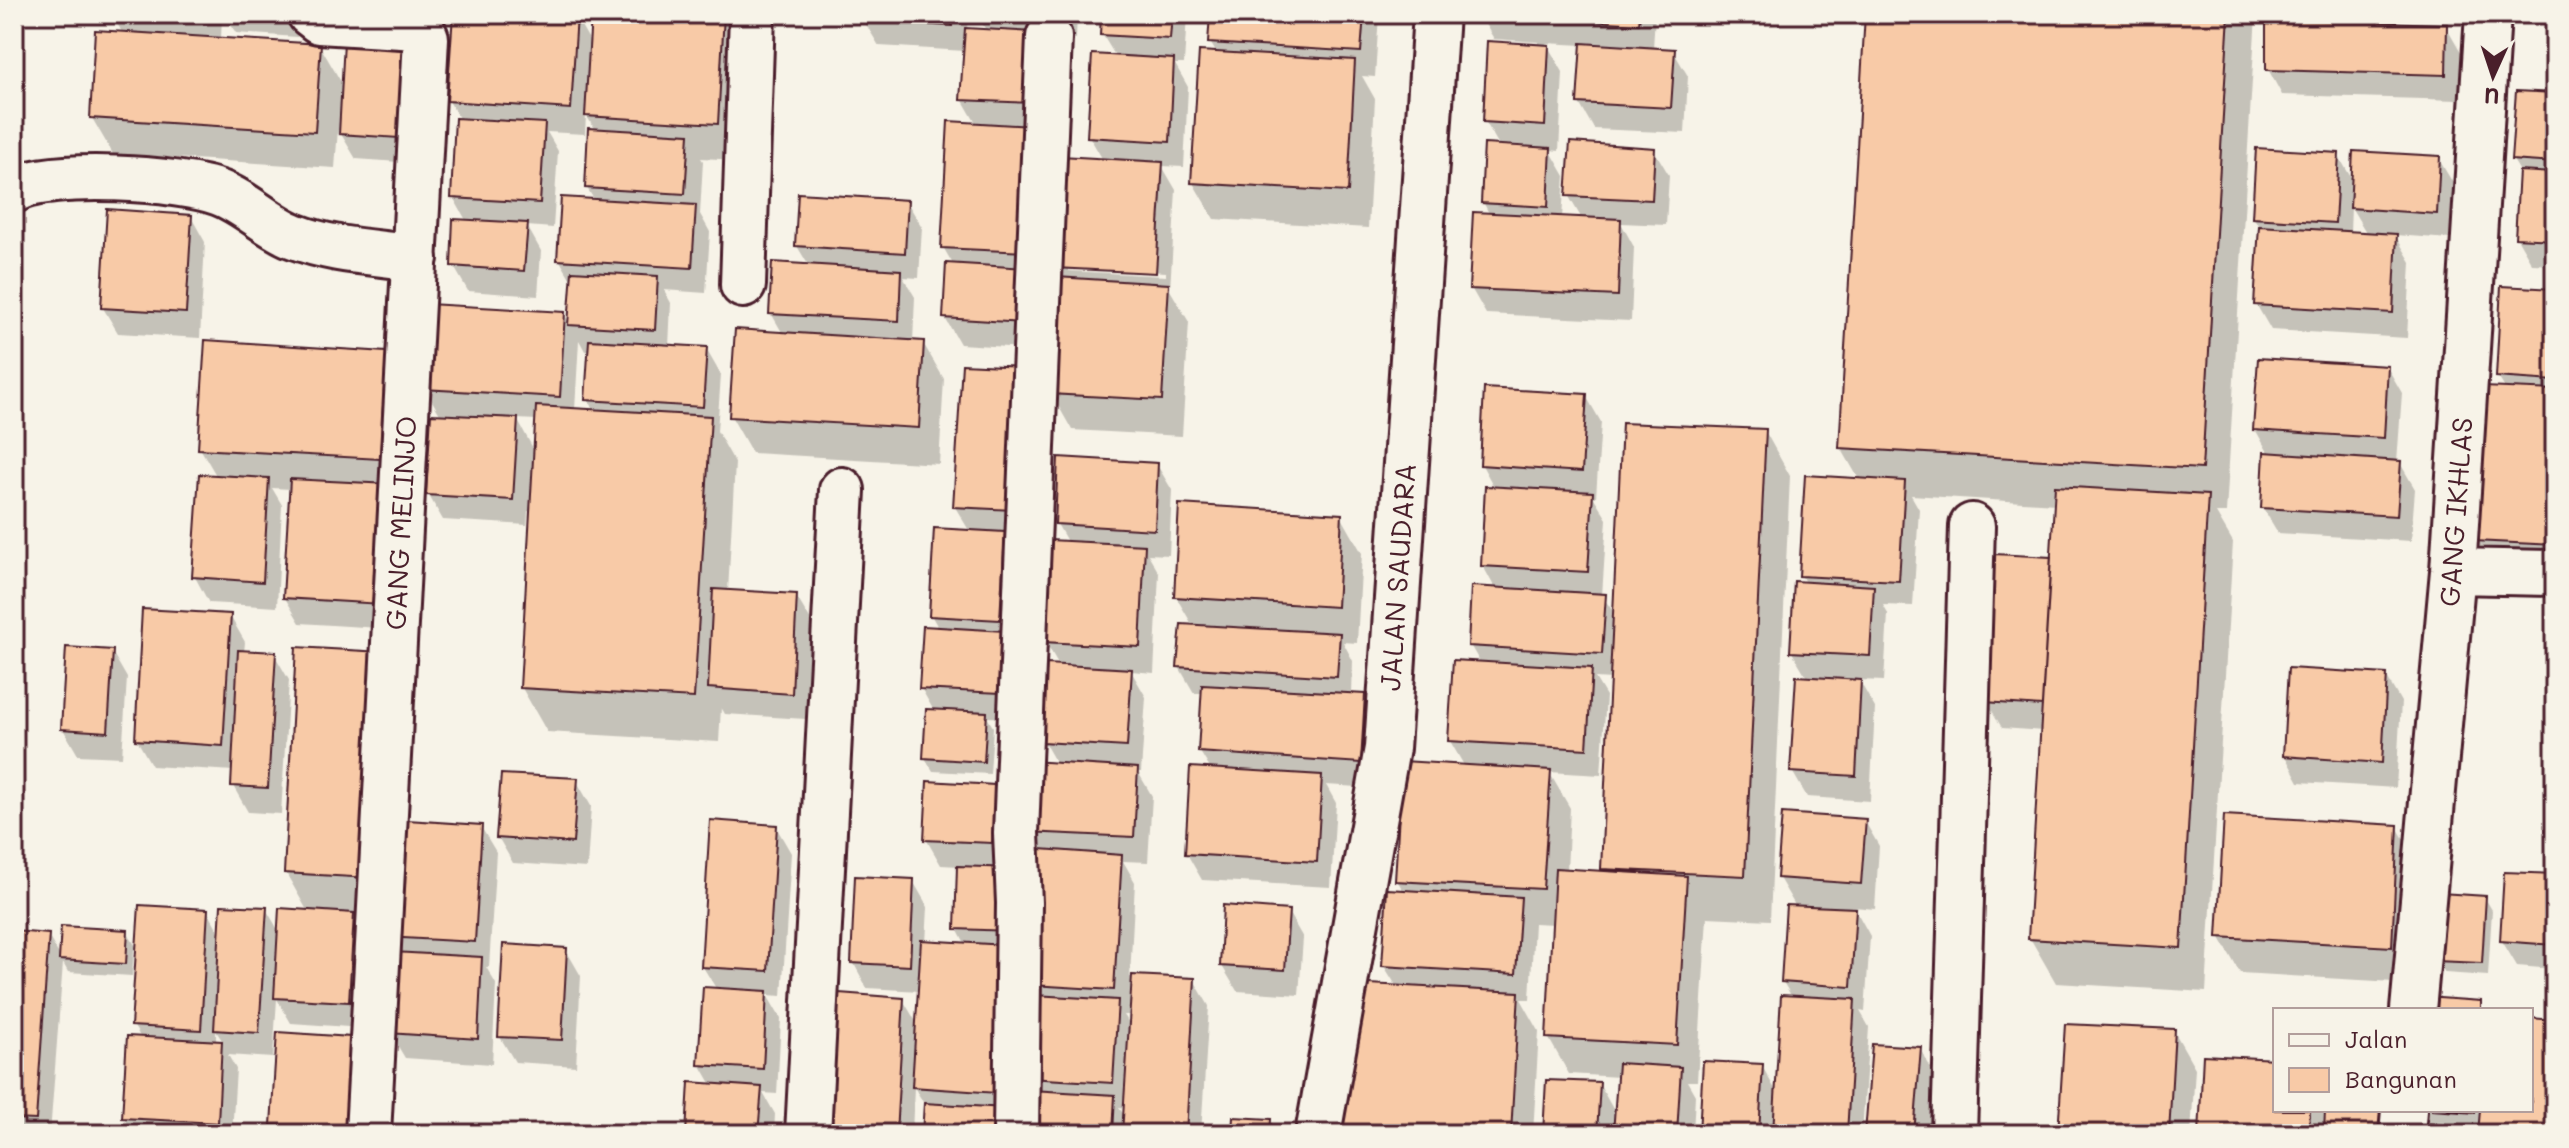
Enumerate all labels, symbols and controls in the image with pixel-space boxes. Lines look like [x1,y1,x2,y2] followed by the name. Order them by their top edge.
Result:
[2453,36,2533,116] north arrow
[2483,82,2500,111] text: U
[376,415,424,631] street label: GANG MELINJO
[2430,416,2480,608] street label: GANG IKHLAS
[1371,462,1423,692] street label: JALAN SAUDARA
[2273,1008,2533,1112] legend
[2345,1023,2407,1054] text: Jalan
[2345,1063,2457,1094] text: Bangunan

